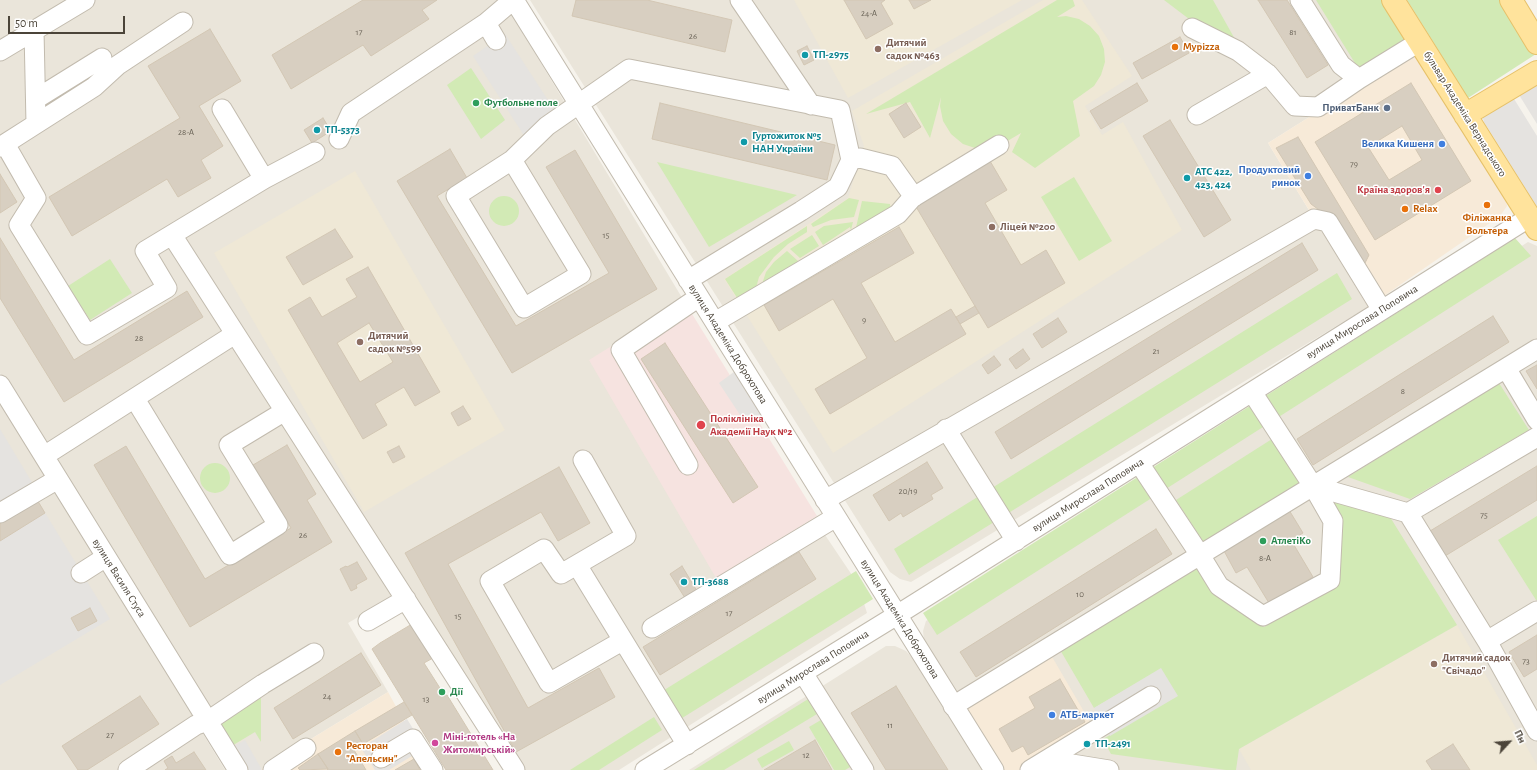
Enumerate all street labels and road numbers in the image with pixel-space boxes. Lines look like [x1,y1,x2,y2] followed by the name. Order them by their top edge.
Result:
[1421,49,1509,179] street label: бульвар Академіка Вернадського
[686,282,770,406] street label: вулиця Академіка Доброхотова
[1304,282,1420,362] street label: вулиця Мирослава Поповича
[1030,455,1146,535] street label: вулиця Мирослава Поповича
[89,536,149,620] street label: вулиця Василя Стуса
[858,557,942,681] street label: вулиця Академіка Доброхотова
[755,627,871,707] street label: вулиця Мирослава Поповича

